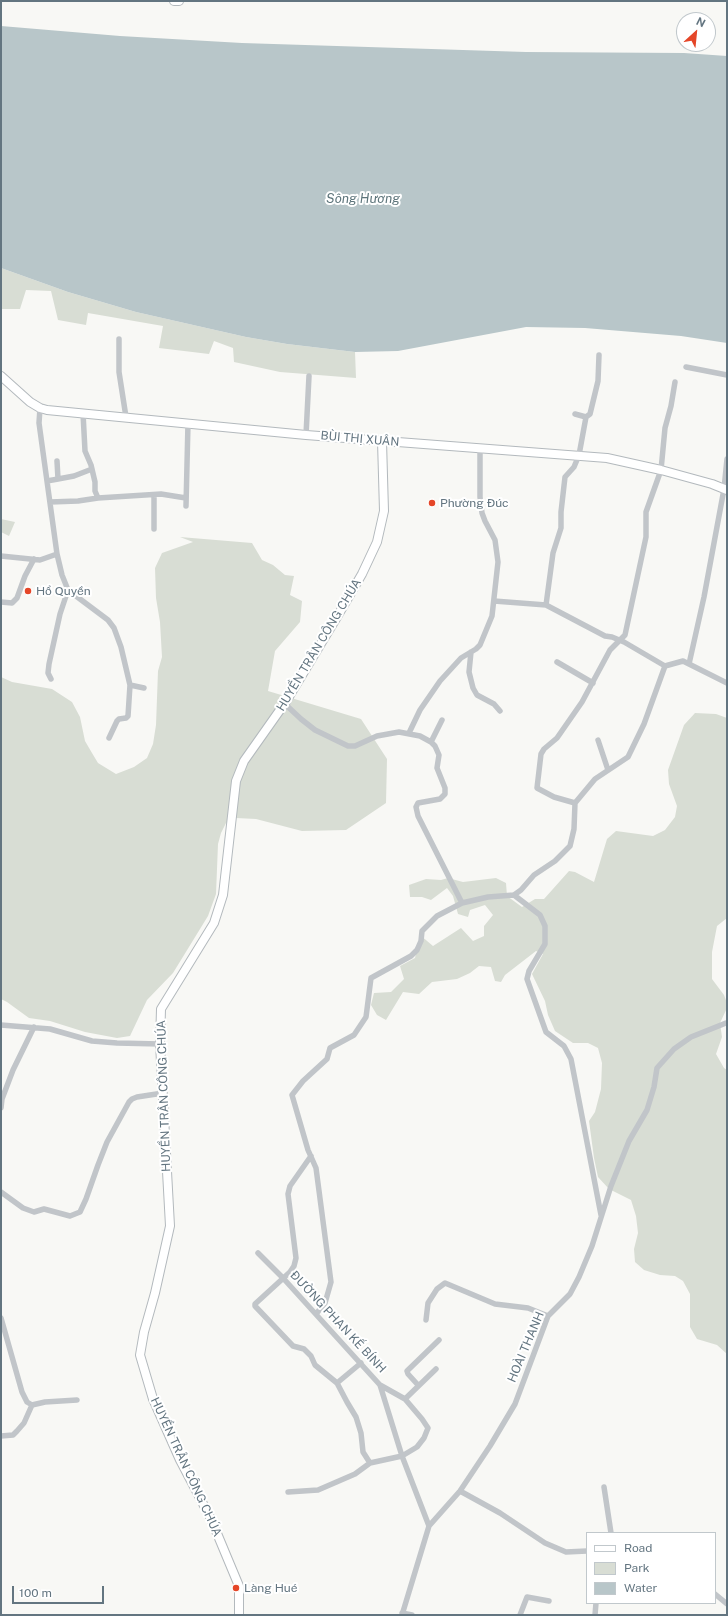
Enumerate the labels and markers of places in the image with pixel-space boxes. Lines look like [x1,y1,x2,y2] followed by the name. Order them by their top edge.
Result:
[440,496,509,510] place label: Phường Đúc
[427,498,437,508] marker: Phường Đúc
[36,584,91,598] place label: Hổ Quyền
[23,586,33,596] marker: Hổ Quyền
[244,1581,298,1595] place label: Làng Hué
[231,1583,241,1593] marker: Làng Hué

